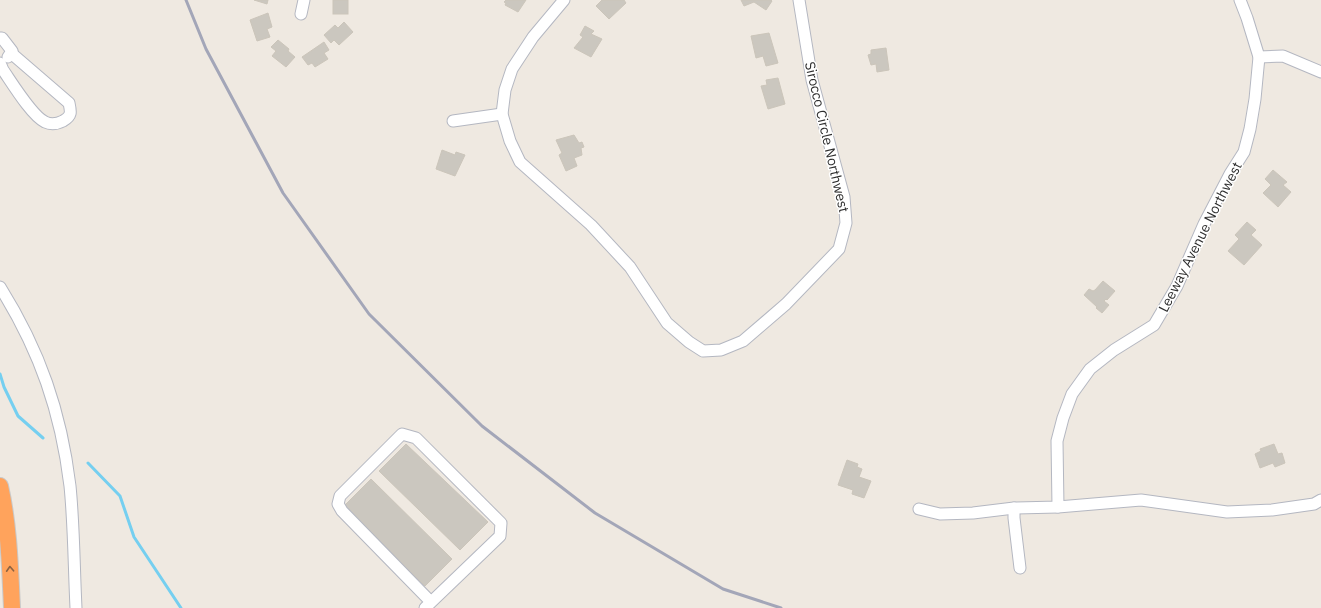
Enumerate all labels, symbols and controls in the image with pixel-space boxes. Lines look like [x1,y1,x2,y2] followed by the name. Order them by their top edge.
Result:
[801,60,853,214] street label: Sirocco Circle Northwest
[1154,159,1246,315] street label: Leeway Avenue Northwest
[6,566,15,572] one-way arrow

